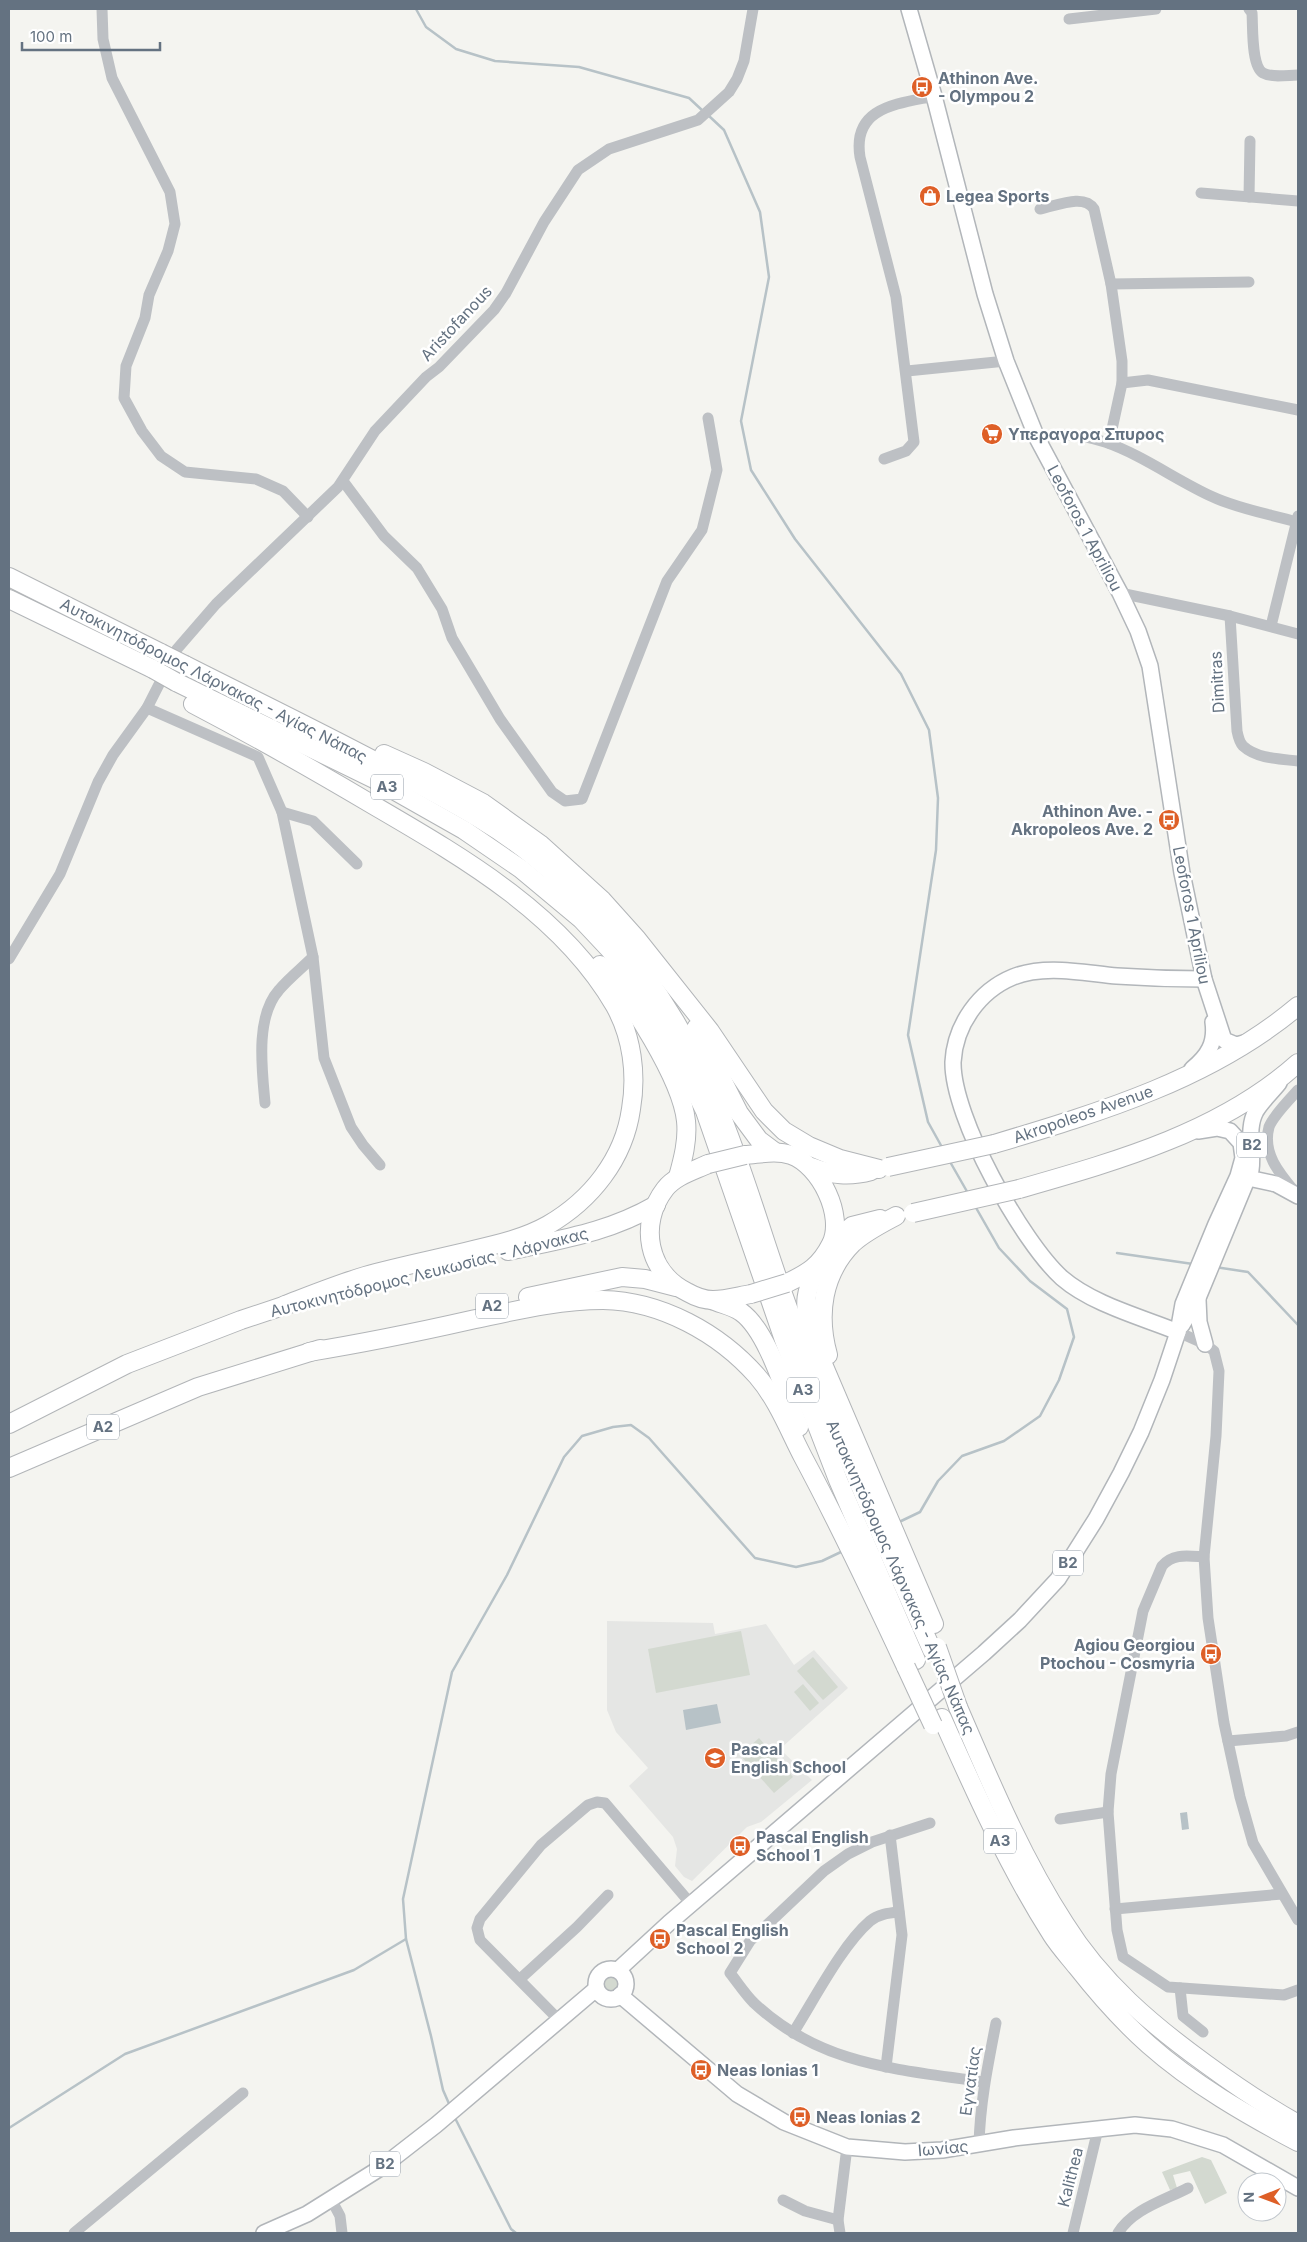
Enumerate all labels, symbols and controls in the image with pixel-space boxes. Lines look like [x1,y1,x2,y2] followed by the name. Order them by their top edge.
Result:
[22,20,160,52] scale bar
[30,27,72,46] text: 100 m
[938,68,1038,106] place label: Athinon Ave. - Olympou 2
[910,75,934,99] bus stop icon: Athinon Ave. - Olympou 2
[918,184,942,208] shop icon: Legea Sports
[946,186,1049,206] place label: Legea Sports
[416,281,496,365] street label: Aristofanous
[980,422,1004,446] supermarket icon: Υπεραγορα Σπυρος
[1008,424,1164,444] place label: Υπεραγορα Σπυρος
[1043,461,1127,595] street label: Leoforos 1 Apriliou
[57,593,371,767] street label: Αυτοκινητόδρομος Λάρνακας - Αγίας Νάπας
[1205,651,1229,713] street label: Dimitras
[371,774,403,800] road number: A3
[1011,801,1153,839] place label: Athinon Ave. - Akropoleos Ave. 2
[1157,808,1181,832] bus stop icon: Athinon Ave. - Akropoleos Ave. 2
[1169,844,1215,986] street label: Leoforos 1 Apriliou
[1010,1081,1156,1147] street label: Akropoleos Avenue
[1237,1132,1267,1158] road number: B2
[268,1223,590,1321] street label: Αυτοκινητόδρομος Λευκωσίας - Λάρνακας
[476,1294,508,1318] road number: A2
[787,1378,819,1402] road number: A3
[87,1414,119,1440] road number: A2
[822,1417,980,1737] street label: Αυτοκινητόδρομος Λάρνακας - Αγίας Νάπας
[1053,1550,1083,1576] road number: B2
[1040,1635,1195,1673] place label: Agiou Georgiou Ptochou - Cosmyria
[1199,1642,1223,1666] bus stop icon: Agiou Georgiou Ptochou - Cosmyria
[731,1739,846,1777] place label: Pascal English School
[703,1746,727,1770] school or university icon: Pascal English School
[756,1827,869,1865] place label: Pascal English School 1
[984,1828,1016,1854] road number: A3
[728,1834,752,1858] bus stop icon: Pascal English School 1
[676,1920,789,1958] place label: Pascal English School 2
[648,1927,672,1951] bus stop icon: Pascal English School 2
[955,2045,985,2117] street label: Εγνατίας
[689,2058,713,2082] bus stop icon: Neas Ionias 1
[717,2060,818,2080] place label: Neas Ionias 1
[788,2105,812,2129] bus stop icon: Neas Ionias 2
[816,2107,921,2127] place label: Neas Ionias 2
[917,2136,969,2160] street label: Ιωνίας
[1053,2145,1087,2209] street label: Kalithea
[370,2152,400,2176] road number: B2
[1237,2172,1287,2222] north arrow
[1240,2192,1257,2203] text: N

